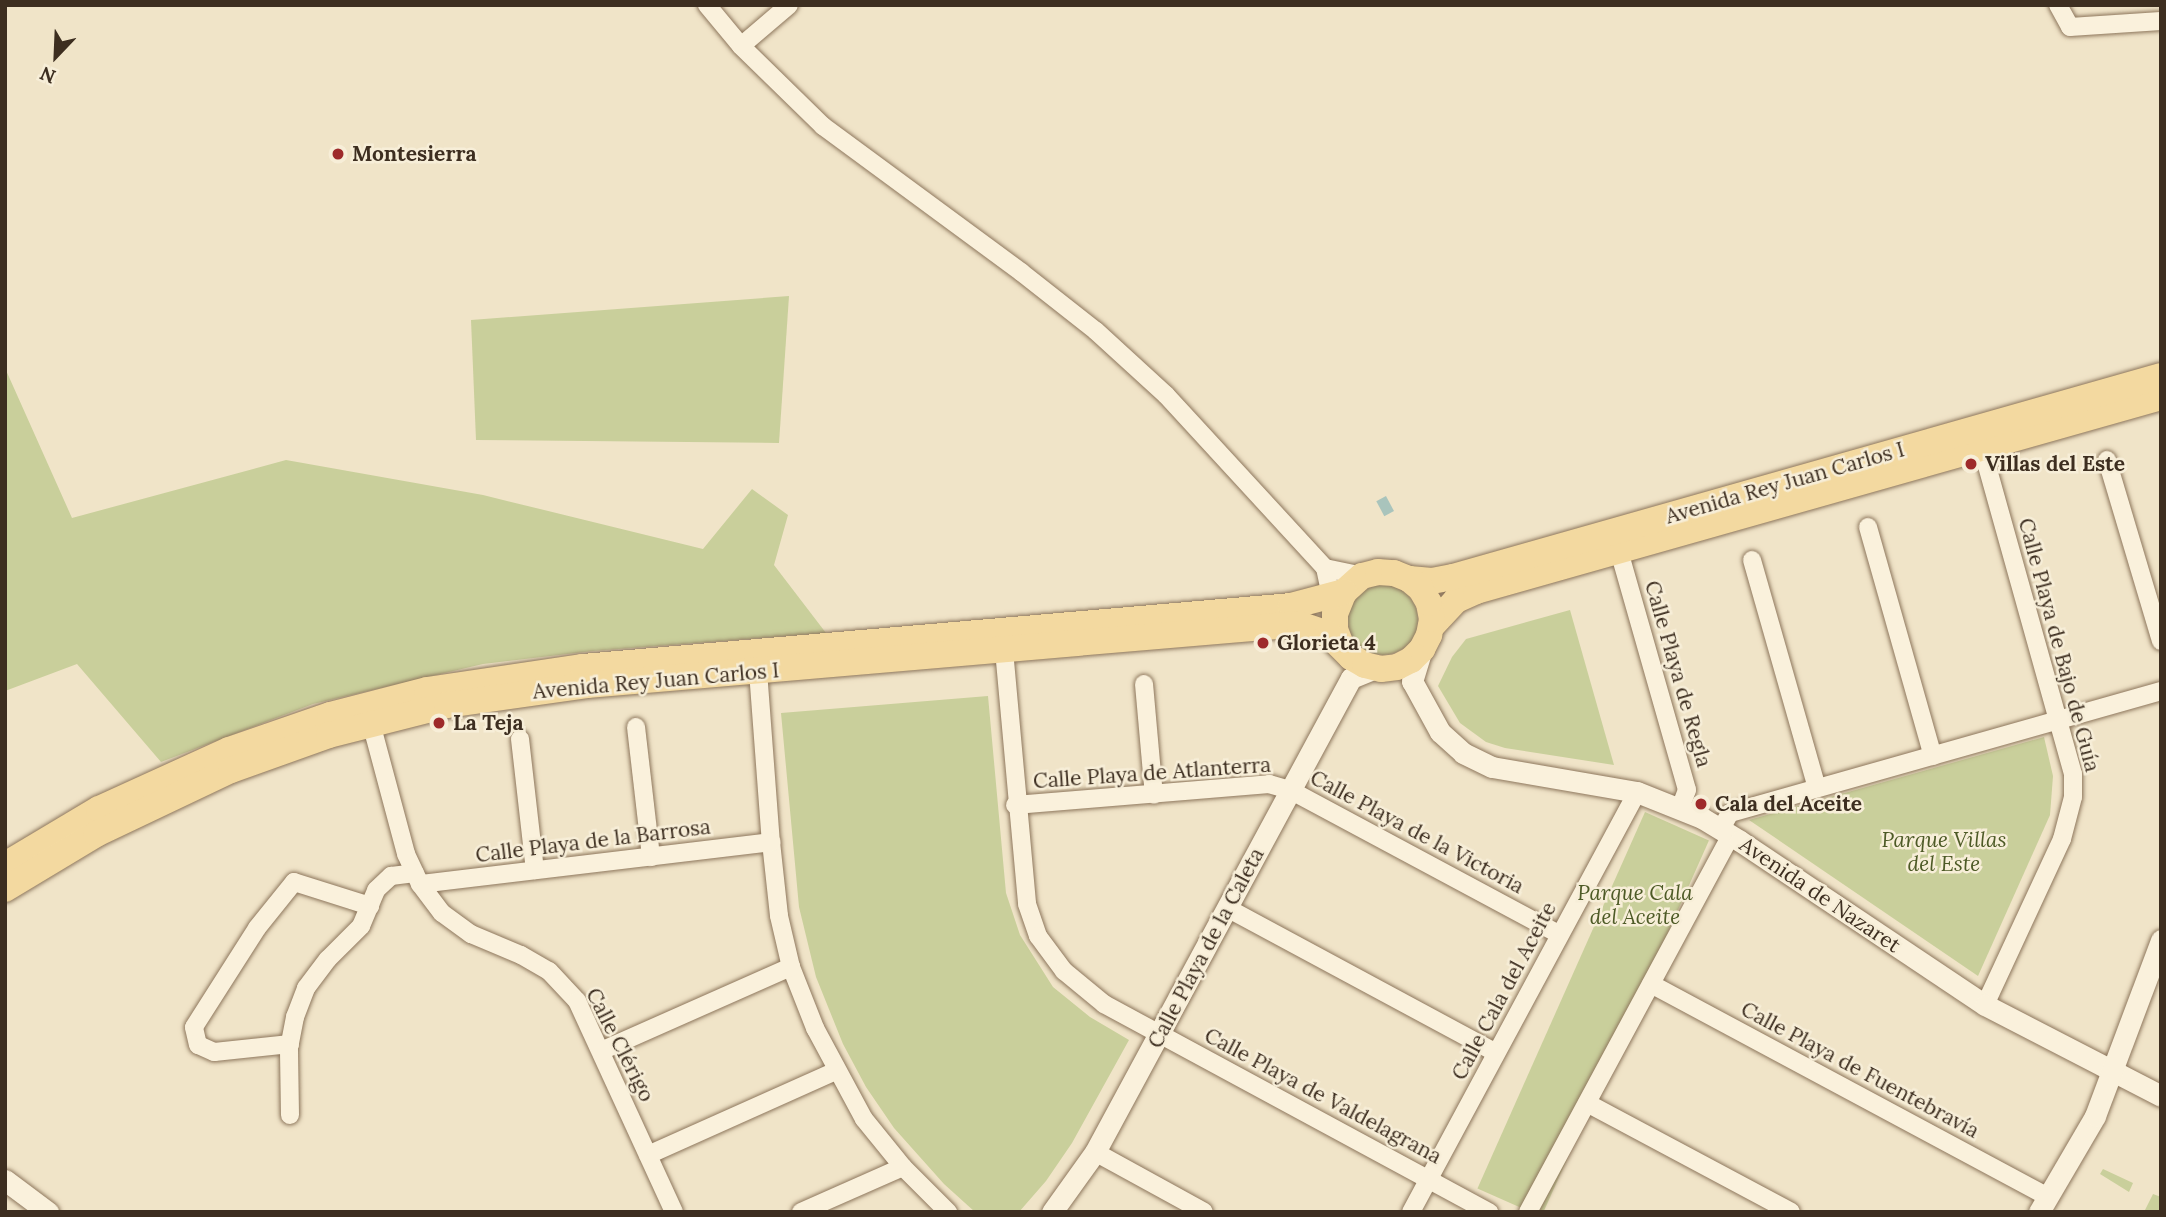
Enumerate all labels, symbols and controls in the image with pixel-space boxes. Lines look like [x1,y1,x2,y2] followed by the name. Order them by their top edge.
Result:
[21,21,91,91] north arrow
[36,61,59,89] text: N
[352,141,476,167] place label: Montesierra
[330,146,346,162] marker: Montesierra
[1663,437,1907,529] street label: Avenida Rey Juan Carlos I
[1985,451,2125,477] place label: Villas del Este
[1963,456,1979,472] marker: Villas del Este
[2013,515,2105,775] street label: Calle Playa de Bajo de Guía
[1639,578,1717,770] street label: Calle Playa de Regla
[1277,630,1376,656] place label: Glorieta 4
[1255,635,1271,651] marker: Glorieta 4
[532,658,780,704] street label: Avenida Rey Juan Carlos I
[453,710,523,736] place label: La Teja
[431,715,447,731] marker: La Teja
[1032,752,1272,794] street label: Calle Playa de Atlanterra
[1306,765,1528,899] street label: Calle Playa de la Victoria
[1715,791,1862,817] place label: Cala del Aceite
[1693,796,1709,812] marker: Cala del Aceite
[474,814,712,868] street label: Calle Playa de la Barrosa
[1881,827,2007,877] park label: Parque Villas del Este
[1735,832,1905,958] street label: Avenida de Nazaret
[1142,844,1270,1052] street label: Calle Playa de la Caleta
[1577,880,1693,930] park label: Parque Cala del Aceite
[1446,898,1562,1084] street label: Calle Cala del Aceite
[581,984,659,1106] street label: Calle Clérigo
[1737,996,1983,1144] street label: Calle Playa de Fuentebravía
[1200,1023,1446,1169] street label: Calle Playa de Valdelagrana

